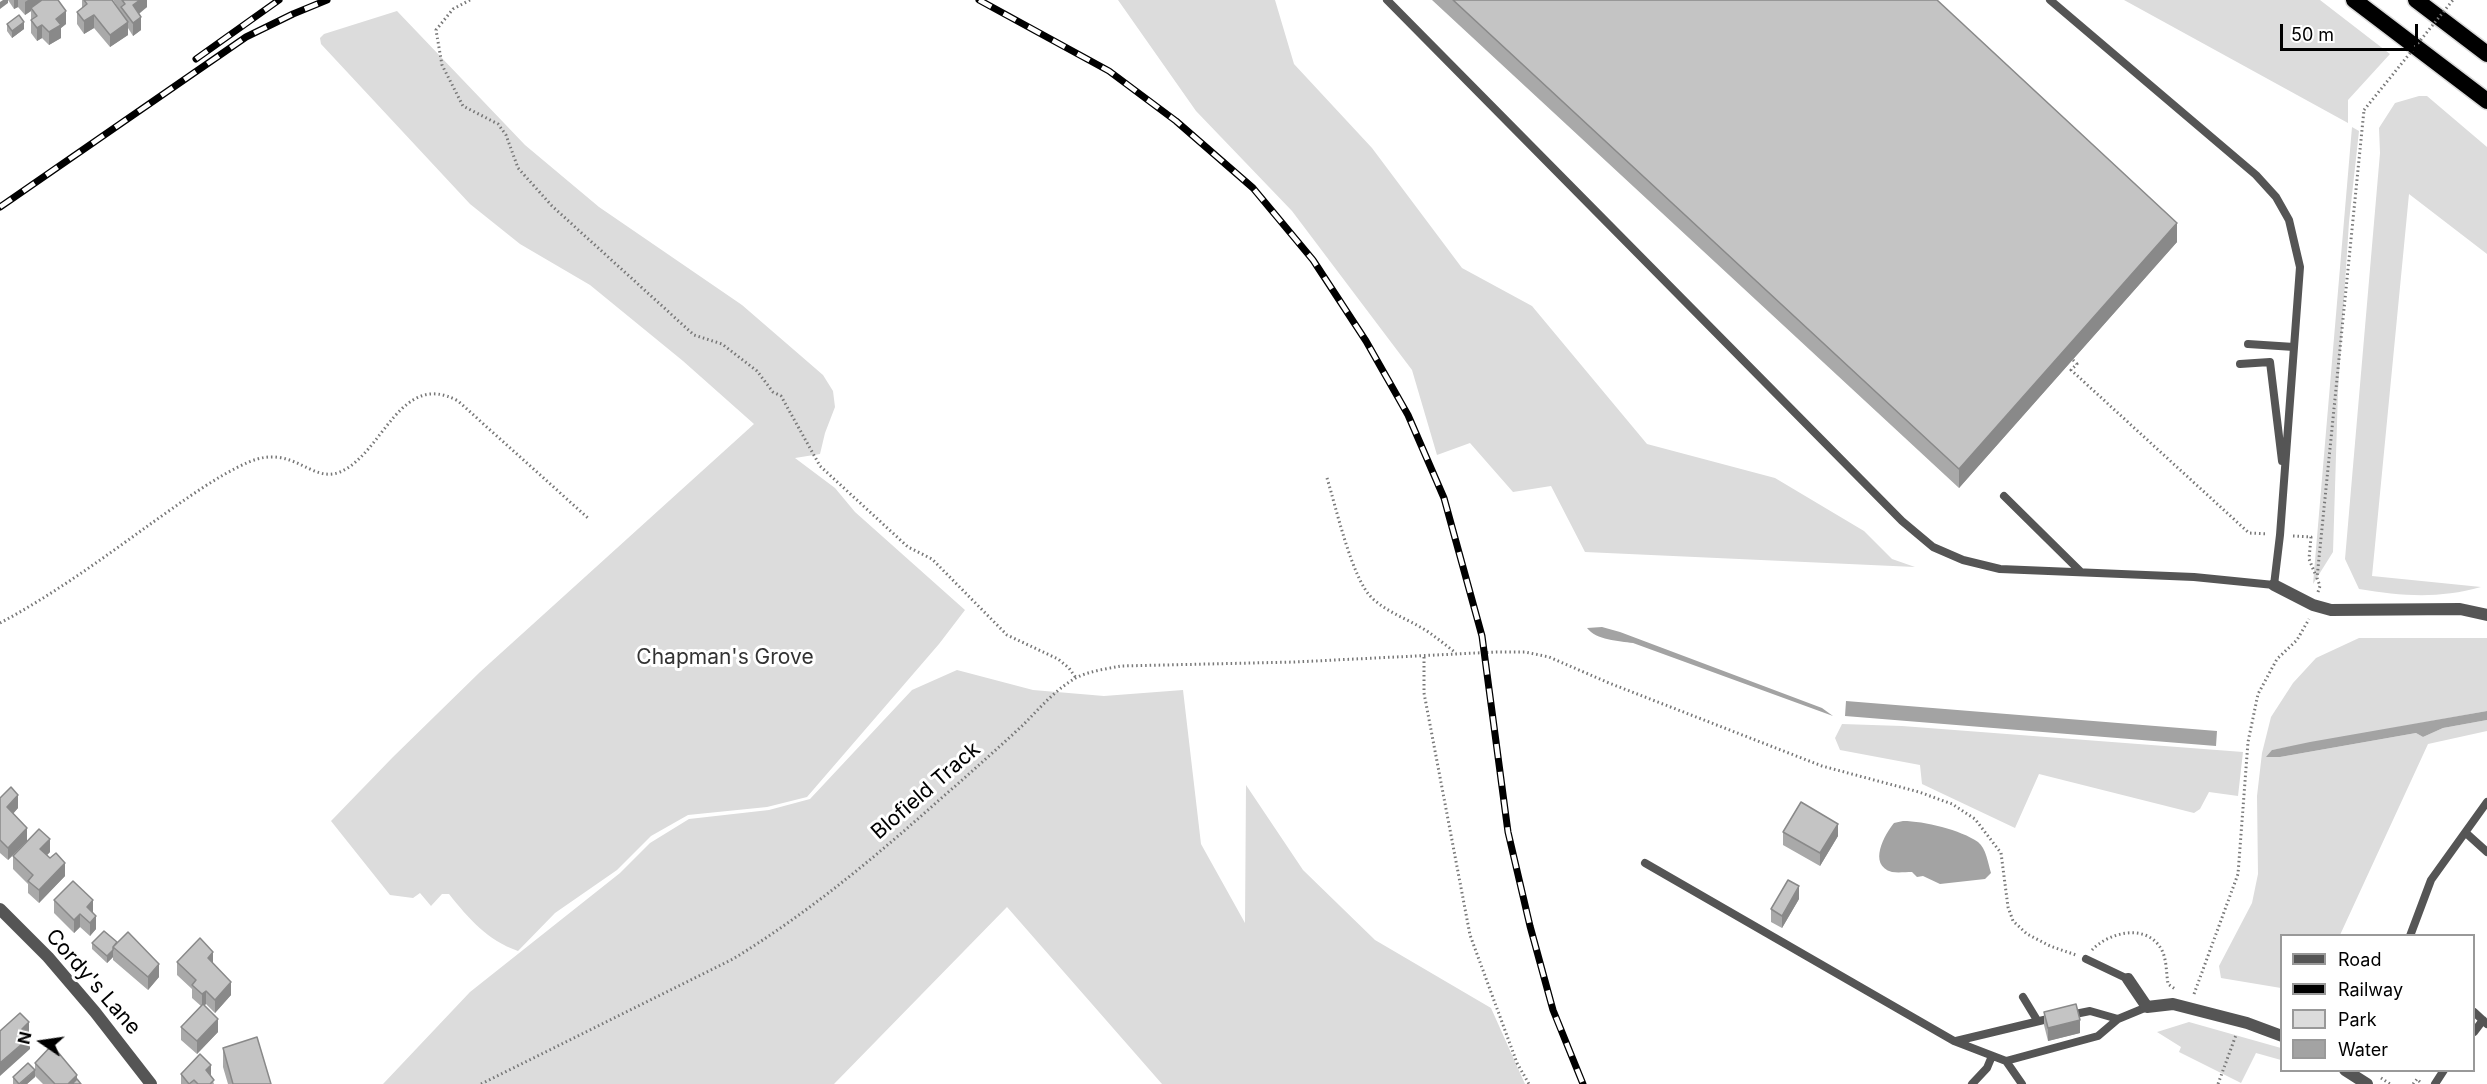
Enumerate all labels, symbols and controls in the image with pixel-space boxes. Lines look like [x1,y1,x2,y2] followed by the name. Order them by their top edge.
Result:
[2283,12,2421,50] scale bar
[2291,24,2334,45] text: 50 m
[636,645,814,671] park label: Chapman's Grove
[866,737,986,845] street label: Blofield Track
[40,924,146,1040] street label: Cordy's Lane
[2280,934,2475,1072] legend
[2338,949,2381,970] text: Road
[2338,979,2403,1000] text: Railway
[2338,1009,2377,1030] text: Park
[12,1012,72,1072] north arrow
[13,1030,36,1046] text: N
[2338,1039,2388,1060] text: Water

